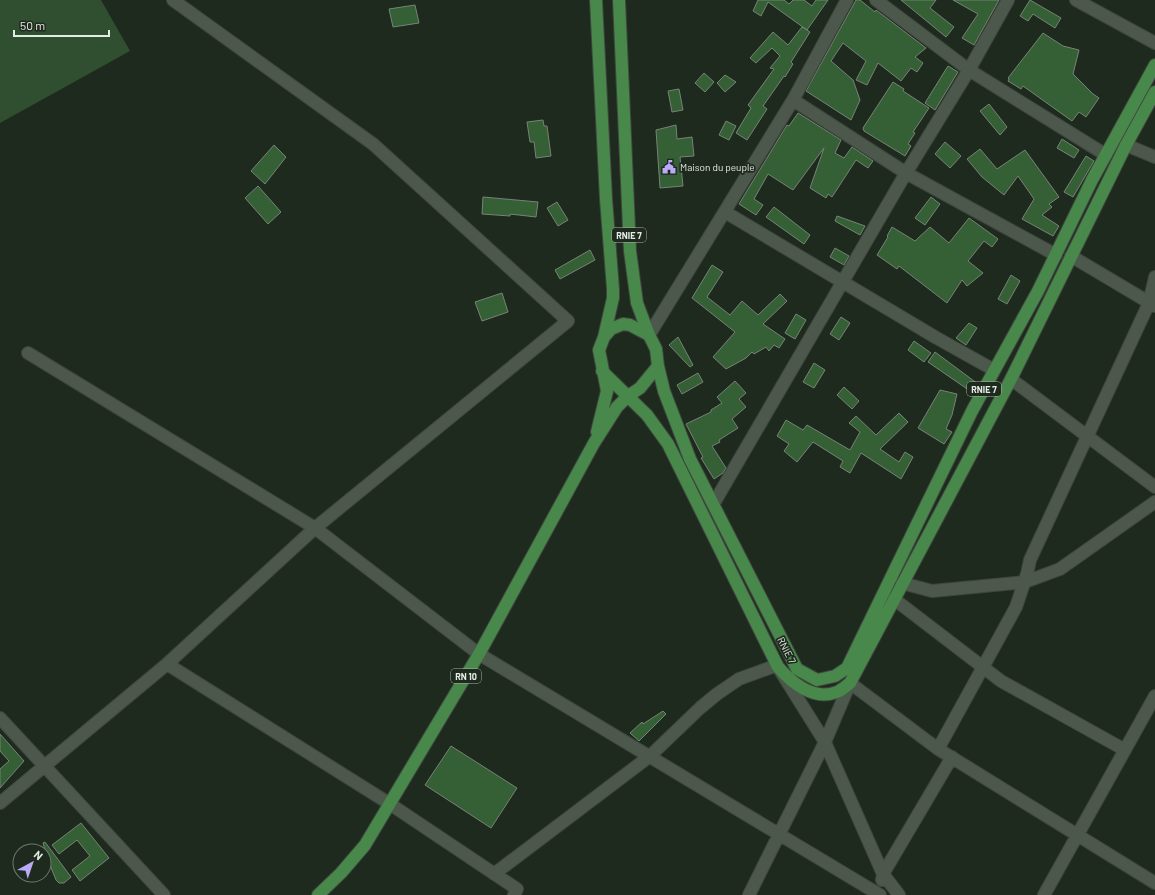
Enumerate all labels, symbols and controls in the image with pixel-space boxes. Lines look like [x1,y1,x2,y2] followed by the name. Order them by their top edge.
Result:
[14,12,109,38] scale bar
[20,18,45,32] text: 50 m
[661,159,677,175] public building icon: Maison du peuple
[680,161,755,173] place label: Maison du peuple
[612,228,646,242] road number: RNIE 7
[967,382,1001,396] road number: RNIE 7
[775,635,799,666] street label: RNIE 7
[451,669,481,683] road number: RN 10
[12,843,52,883] north arrow
[32,848,46,862] text: N

